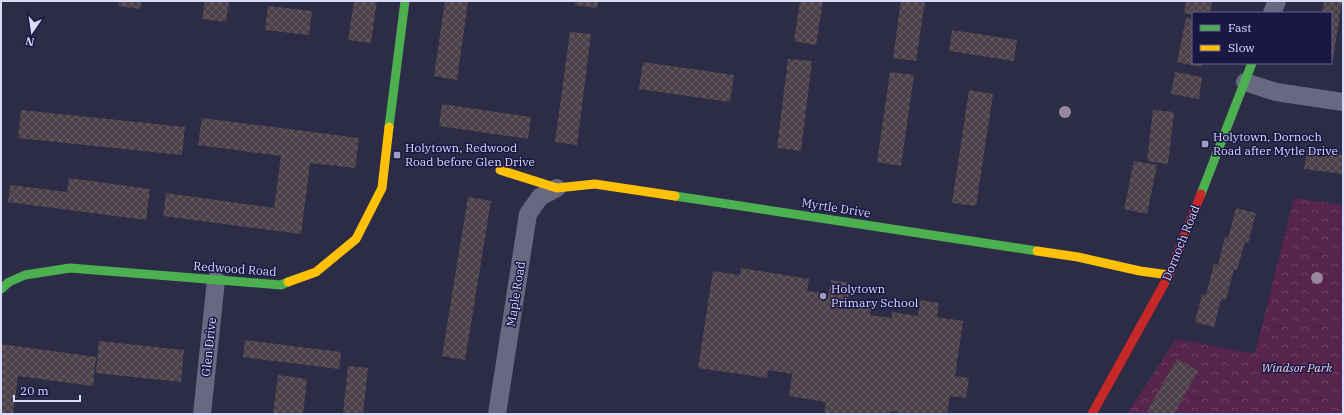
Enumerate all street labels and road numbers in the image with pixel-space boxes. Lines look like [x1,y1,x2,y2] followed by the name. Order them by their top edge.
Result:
[801,195,872,220] street label: Myrtle Drive
[1159,203,1203,283] street label: Dornoch Road
[193,258,277,279] street label: Redwood Road
[503,260,528,328] street label: Maple Road
[198,317,219,377] street label: Glen Drive

